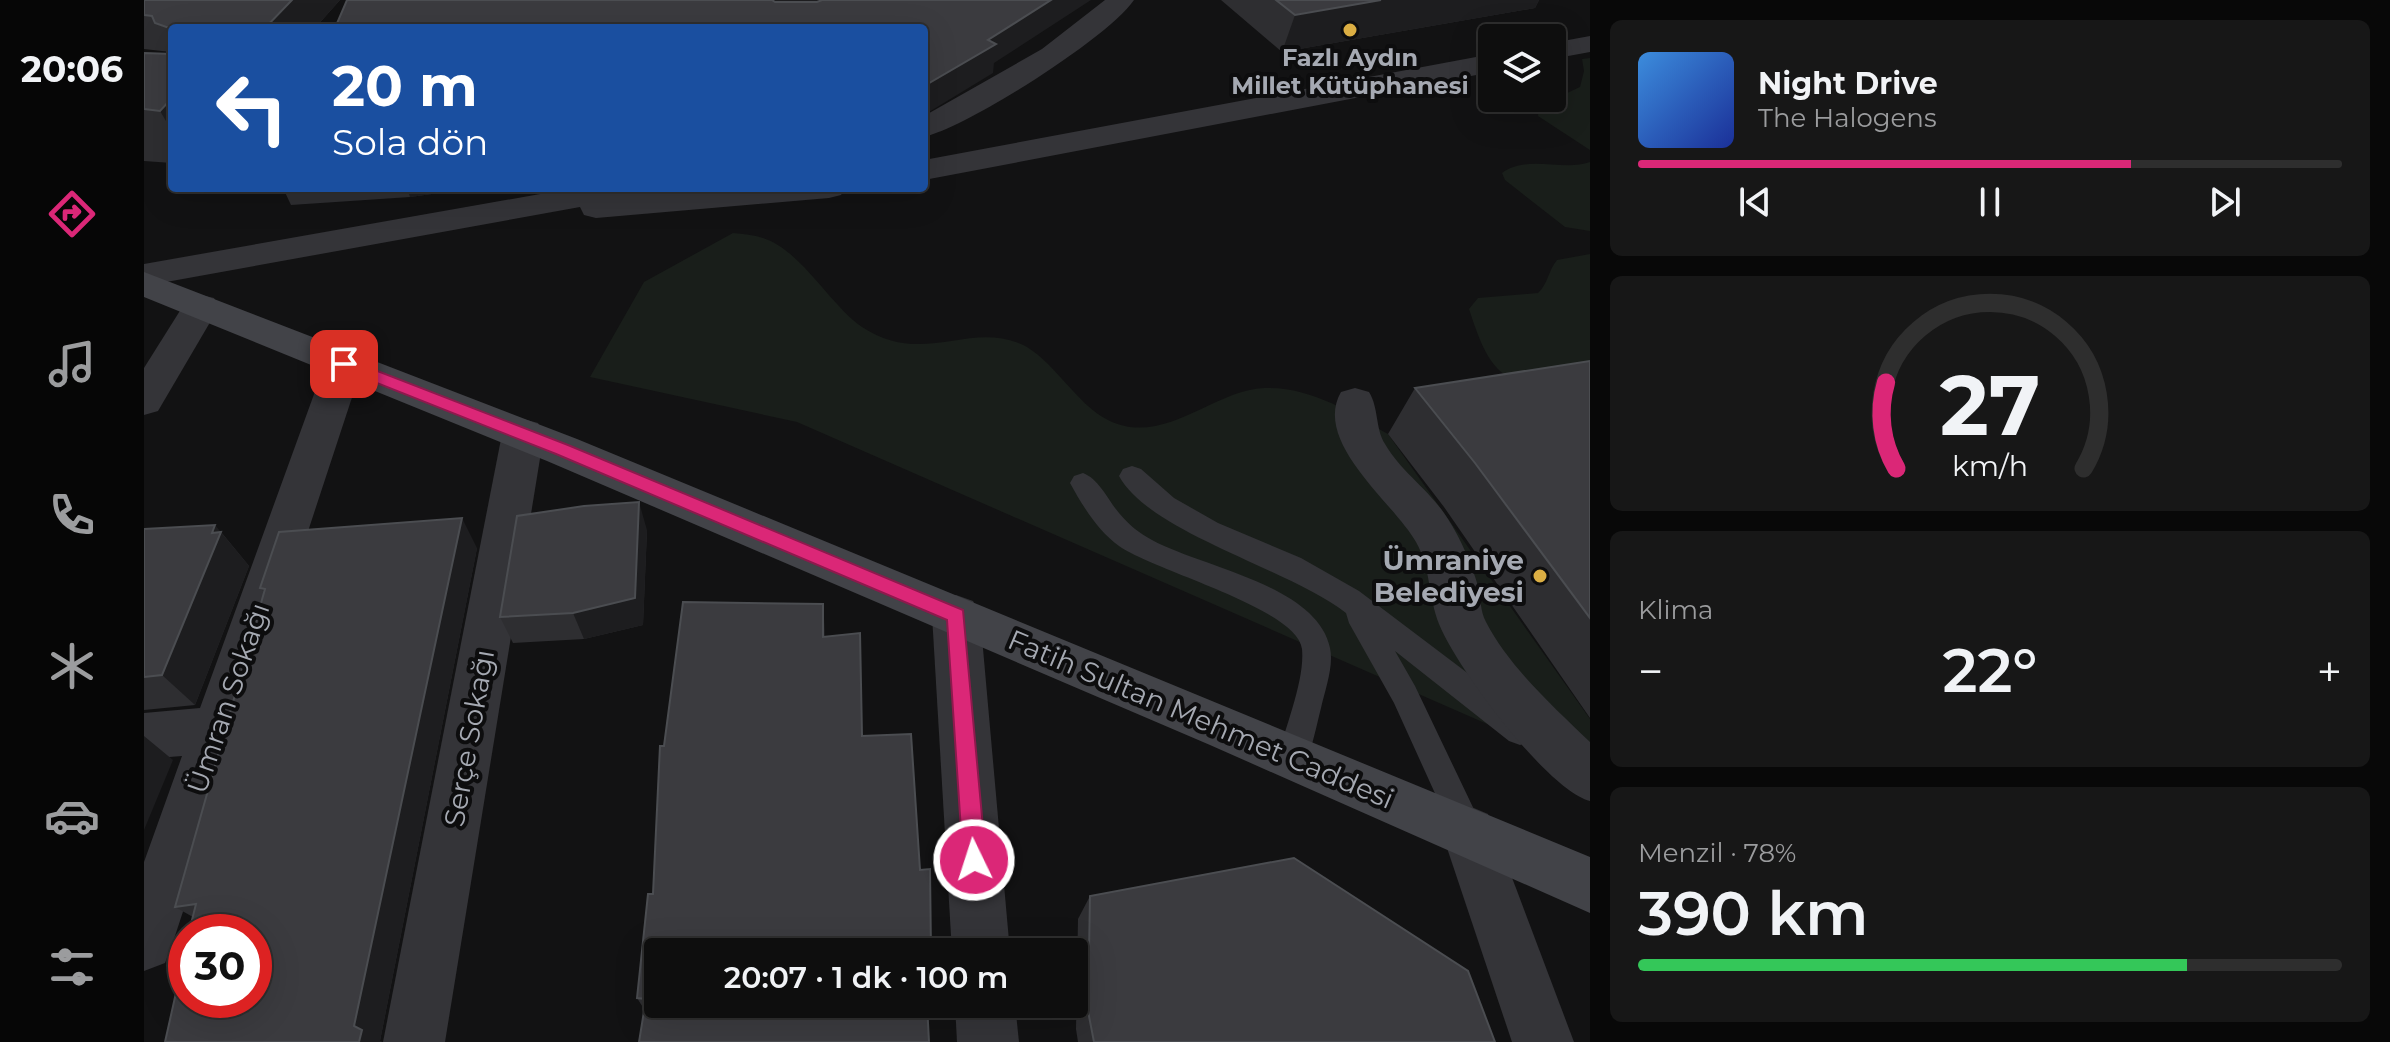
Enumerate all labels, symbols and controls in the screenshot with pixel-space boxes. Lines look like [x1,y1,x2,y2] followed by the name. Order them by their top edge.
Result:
[1341,21,1359,39] marker: Fazlı Aydın Millet Kütüphanesi
[1478,24,1566,112] map controls
[1478,24,1566,112] button: layers
[1231,43,1469,100] place label: Fazlı Aydın Millet Kütüphanesi
[21,47,123,91] text: 20:06
[332,52,478,120] text: 20 m
[200,56,304,160] icon: left
[1758,65,1938,102] text: Night Drive
[1758,102,1937,134] text: The Halogens
[332,120,488,164] text: Sola dön
[1733,180,1777,224] icon: previous
[1968,180,2012,224] icon: pause
[2203,180,2247,224] icon: next
[44,186,100,242] icon: directions
[310,330,378,398] pin
[44,336,100,392] icon: music
[322,342,366,386] icon: arrive
[1940,354,2040,456] text: 27
[1952,448,2028,483] text: km/h
[44,487,100,543] icon: phone
[1374,543,1524,609] place label: Ümraniye Belediyesi
[1531,567,1549,585] marker: Ümraniye Belediyesi
[1638,594,1713,626] text: Klima
[179,598,277,798] street label: Ümran Sokağı
[1003,622,1399,816] street label: Fatih Sultan Mehmet Caddesi
[1943,634,2037,707] text: 22°
[44,638,100,694] icon: climate
[1638,644,1663,698] text: −
[2317,644,2342,698] text: +
[437,647,501,829] street label: Serçe Sokağı
[44,788,100,844] icon: car
[932,818,1016,902] position arrow
[1638,837,1796,869] text: Menzil · 78%
[1638,877,1868,950] text: 390 km
[168,914,272,1018] speed limit sign: 30
[44,939,100,995] icon: filters
[724,959,1008,996] text: 20:07 · 1 dk · 100 m

